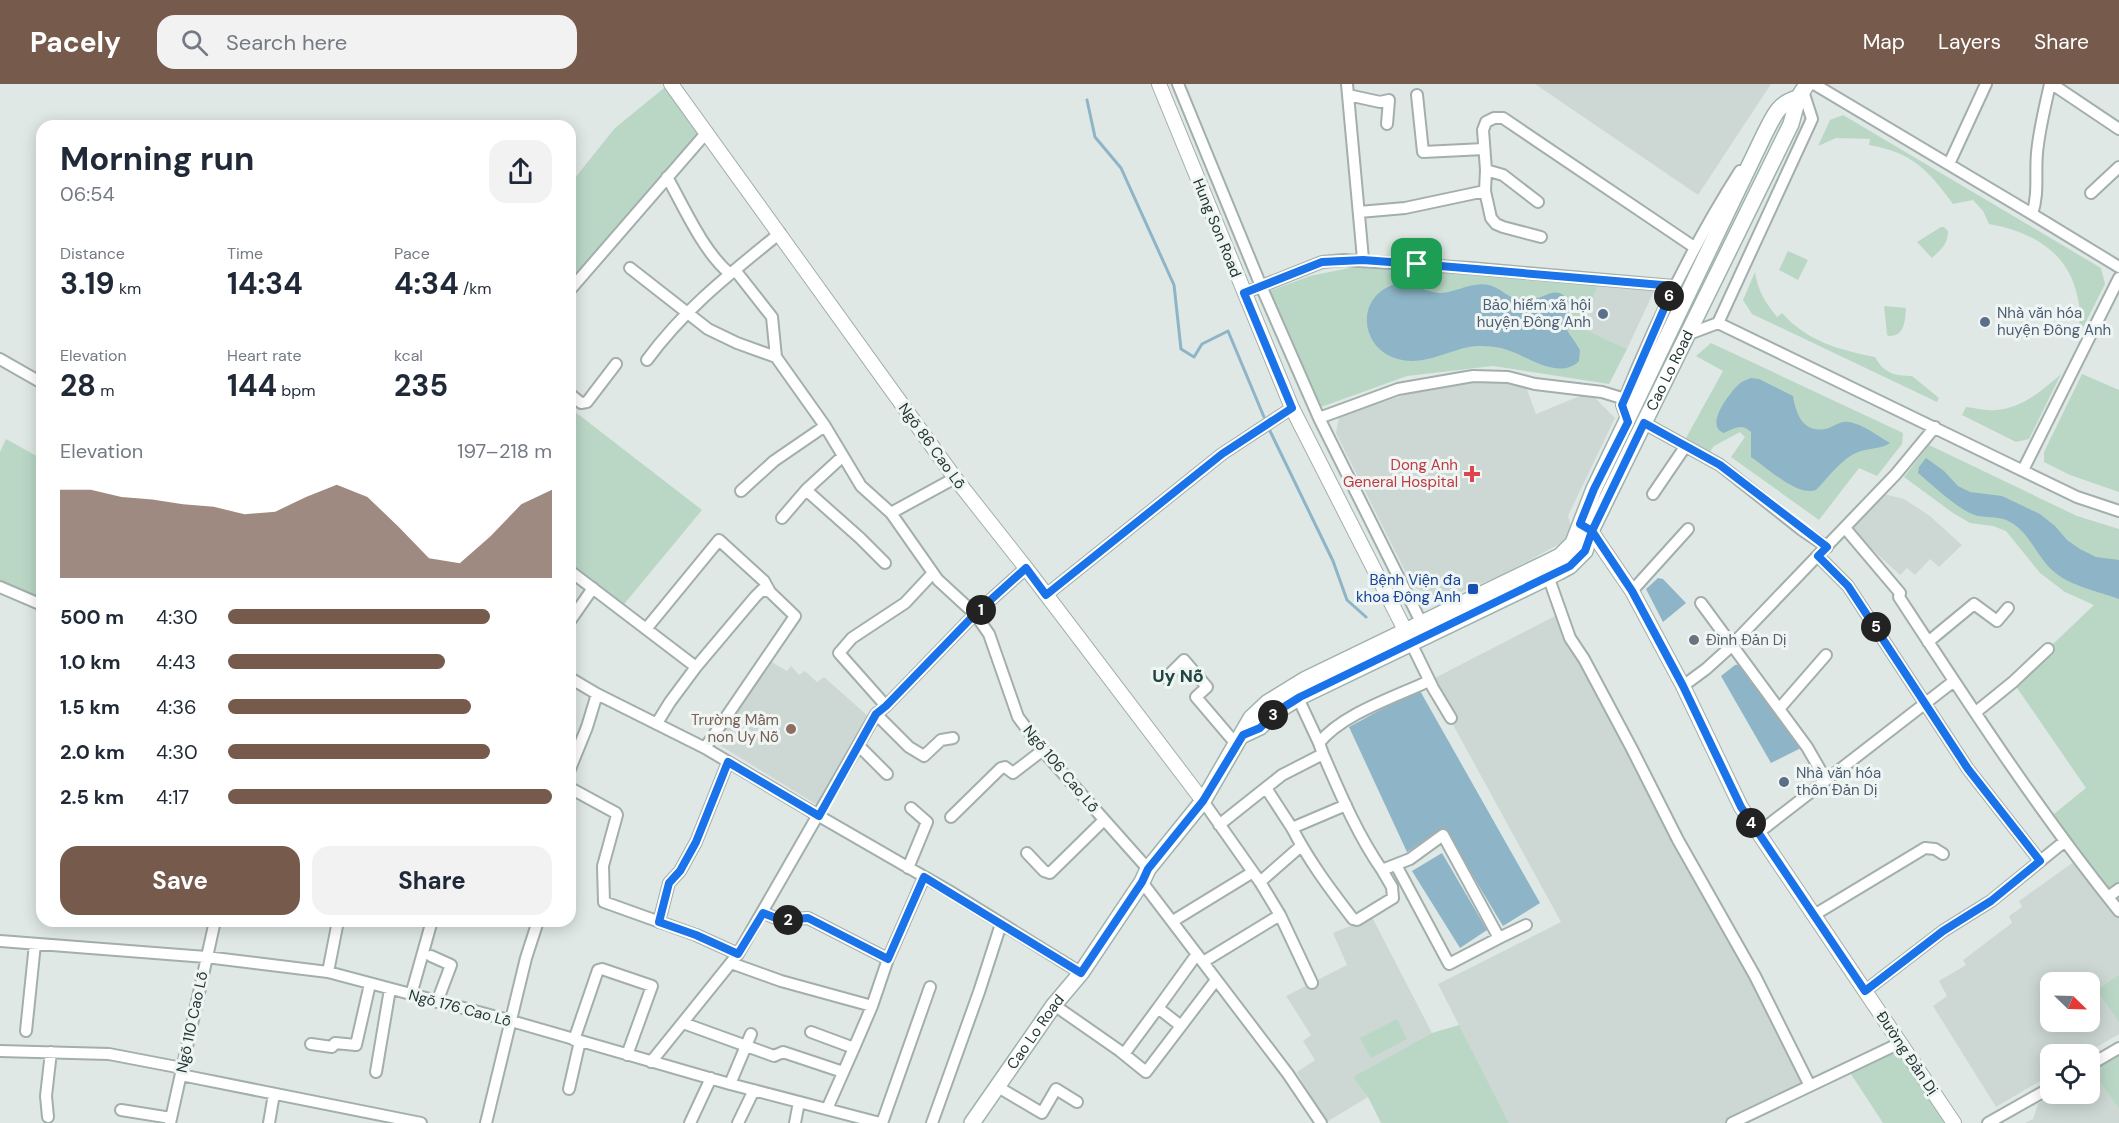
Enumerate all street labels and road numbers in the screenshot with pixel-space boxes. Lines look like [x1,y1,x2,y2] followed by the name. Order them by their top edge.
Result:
[1188,176,1246,280] street label: Hung Son Road
[1642,327,1698,414] street label: Cao Lo Road
[894,399,970,493] street label: Ngõ 86 Cao Lỗ
[1019,721,1103,817] street label: Ngõ 106 Cao Lỗ
[171,969,213,1075] street label: Ngõ 110 Cao Lỗ
[407,985,514,1031] street label: Ngõ 176 Cao Lỗ
[1002,990,1069,1073] street label: Cao Lo Road
[1872,1007,1942,1099] street label: Đường Đản Dị

